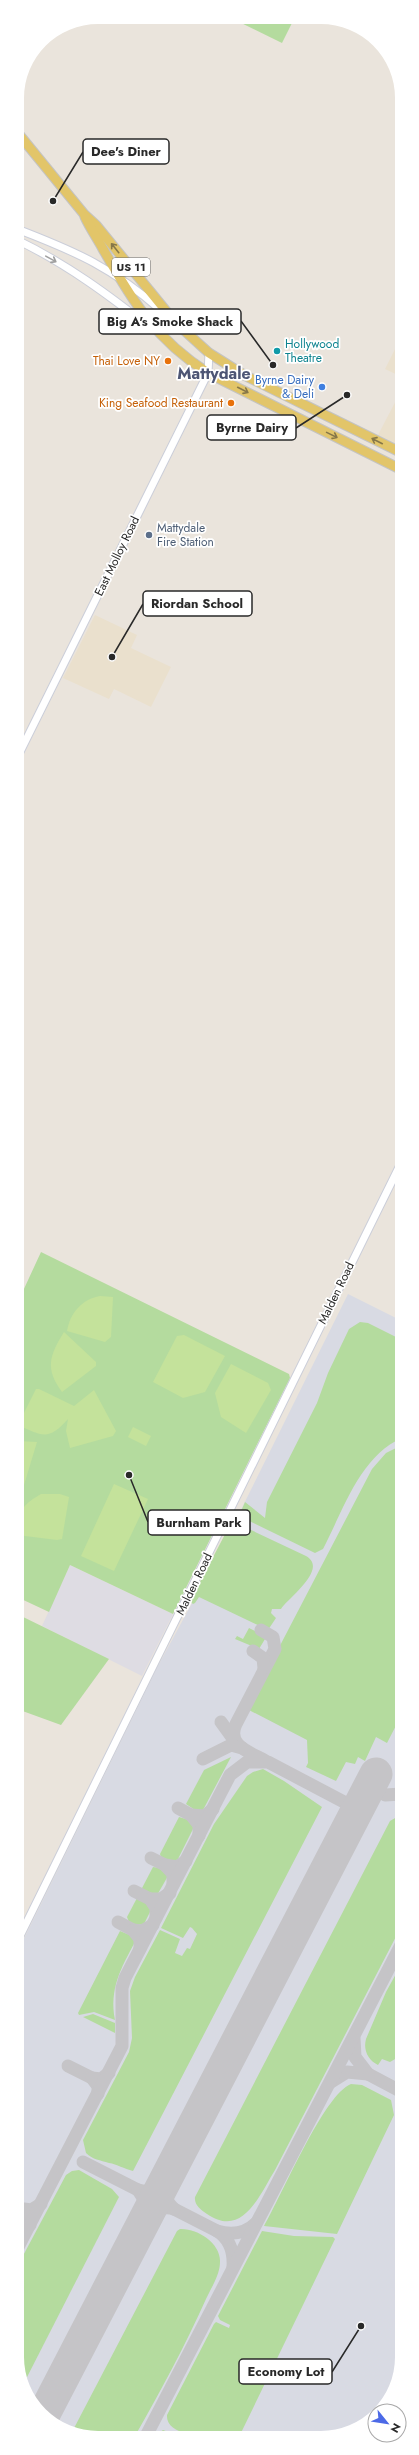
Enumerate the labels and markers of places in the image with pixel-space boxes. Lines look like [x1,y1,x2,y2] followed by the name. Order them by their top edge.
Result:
[83,139,169,164] callout: Dee's Diner
[99,309,241,334] callout: Big A's Smoke Shack
[285,335,339,367] place label: Hollywood Theatre
[272,346,282,356] marker: Hollywood Theatre
[93,352,160,370] place label: Thai Love NY
[163,356,173,366] marker: Thai Love NY
[255,371,315,403] place label: Byrne Dairy & Deli
[317,382,327,392] marker: Byrne Dairy & Deli
[99,394,223,412] place label: King Seafood Restaurant
[226,398,236,408] marker: King Seafood Restaurant
[207,415,296,440] callout: Byrne Dairy
[157,519,214,551] place label: Mattydale Fire Station
[144,530,154,540] marker: Mattydale Fire Station
[143,591,252,616] callout: Riordan School
[148,1510,250,1535] callout: Burnham Park
[239,2359,332,2384] callout: Economy Lot

